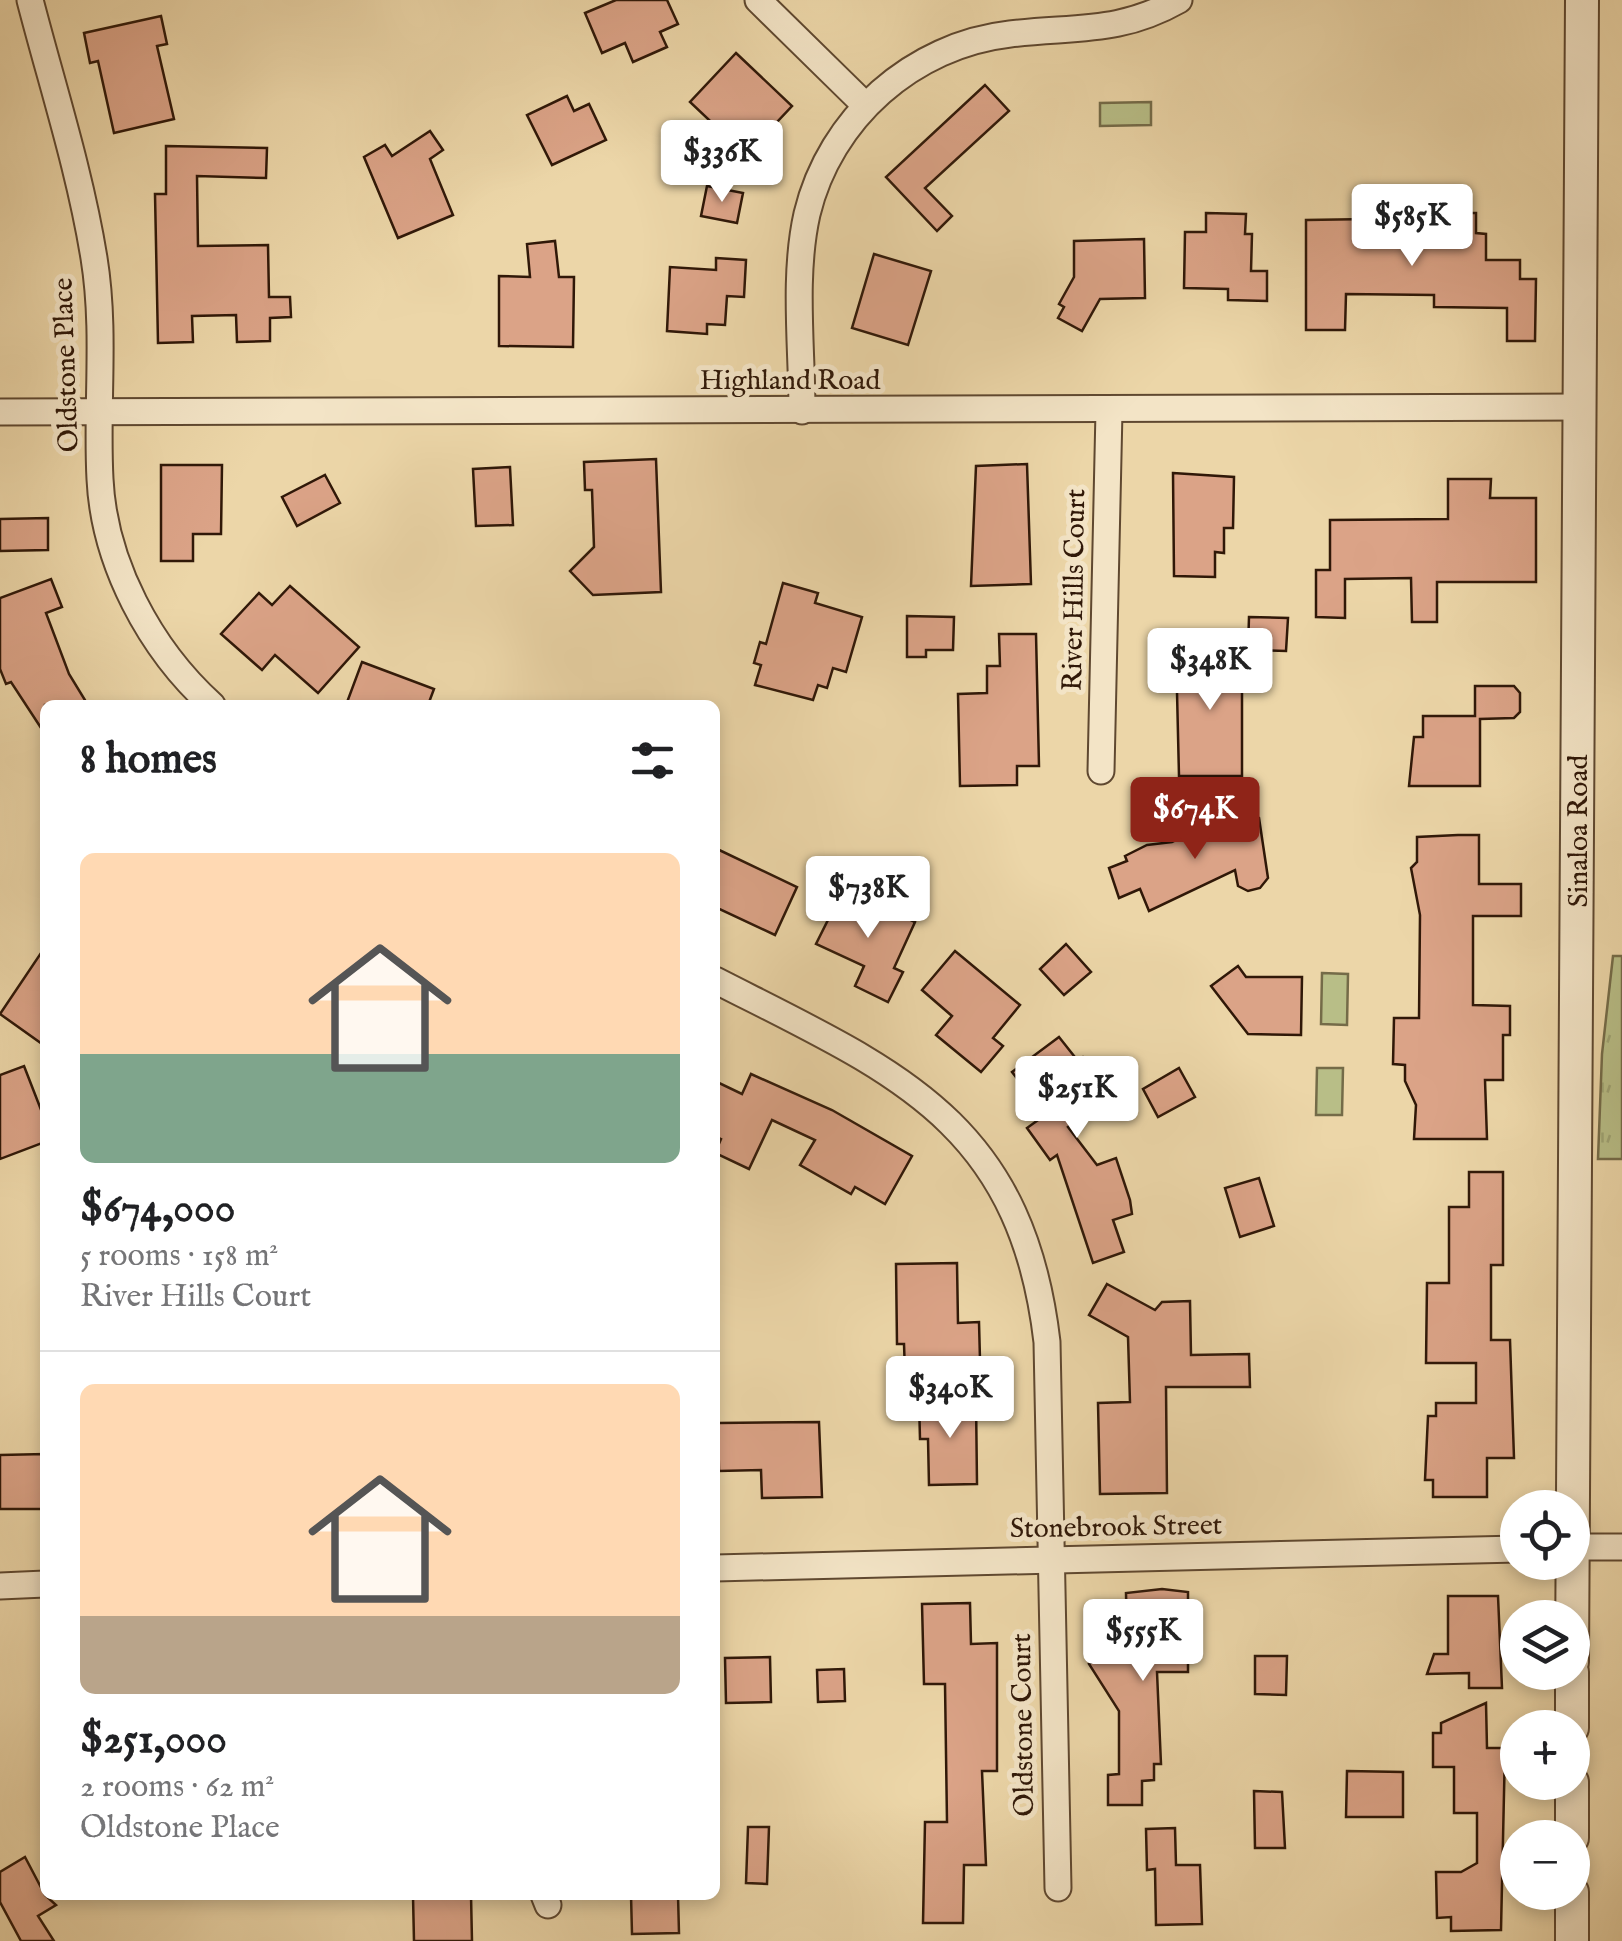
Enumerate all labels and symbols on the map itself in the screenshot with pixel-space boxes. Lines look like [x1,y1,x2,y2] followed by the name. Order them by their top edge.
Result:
[652,120,792,205] pin: $336K
[1342,184,1482,269] pin: $585K
[46,277,88,453] street label: Oldstone Place
[700,364,880,399] street label: Highland Road
[1056,488,1094,691] street label: River Hills Court
[1140,628,1280,713] pin: $348K
[1562,754,1597,907] street label: Sinaloa Road
[1125,777,1265,862] pin: $674K
[798,856,938,941] pin: $738K
[1007,1056,1147,1141] pin: $251K
[880,1356,1020,1441] pin: $340K
[1009,1509,1223,1547] street label: Stonebrook Street
[1073,1599,1213,1684] pin: $555K
[1005,1633,1043,1817] street label: Oldstone Court

